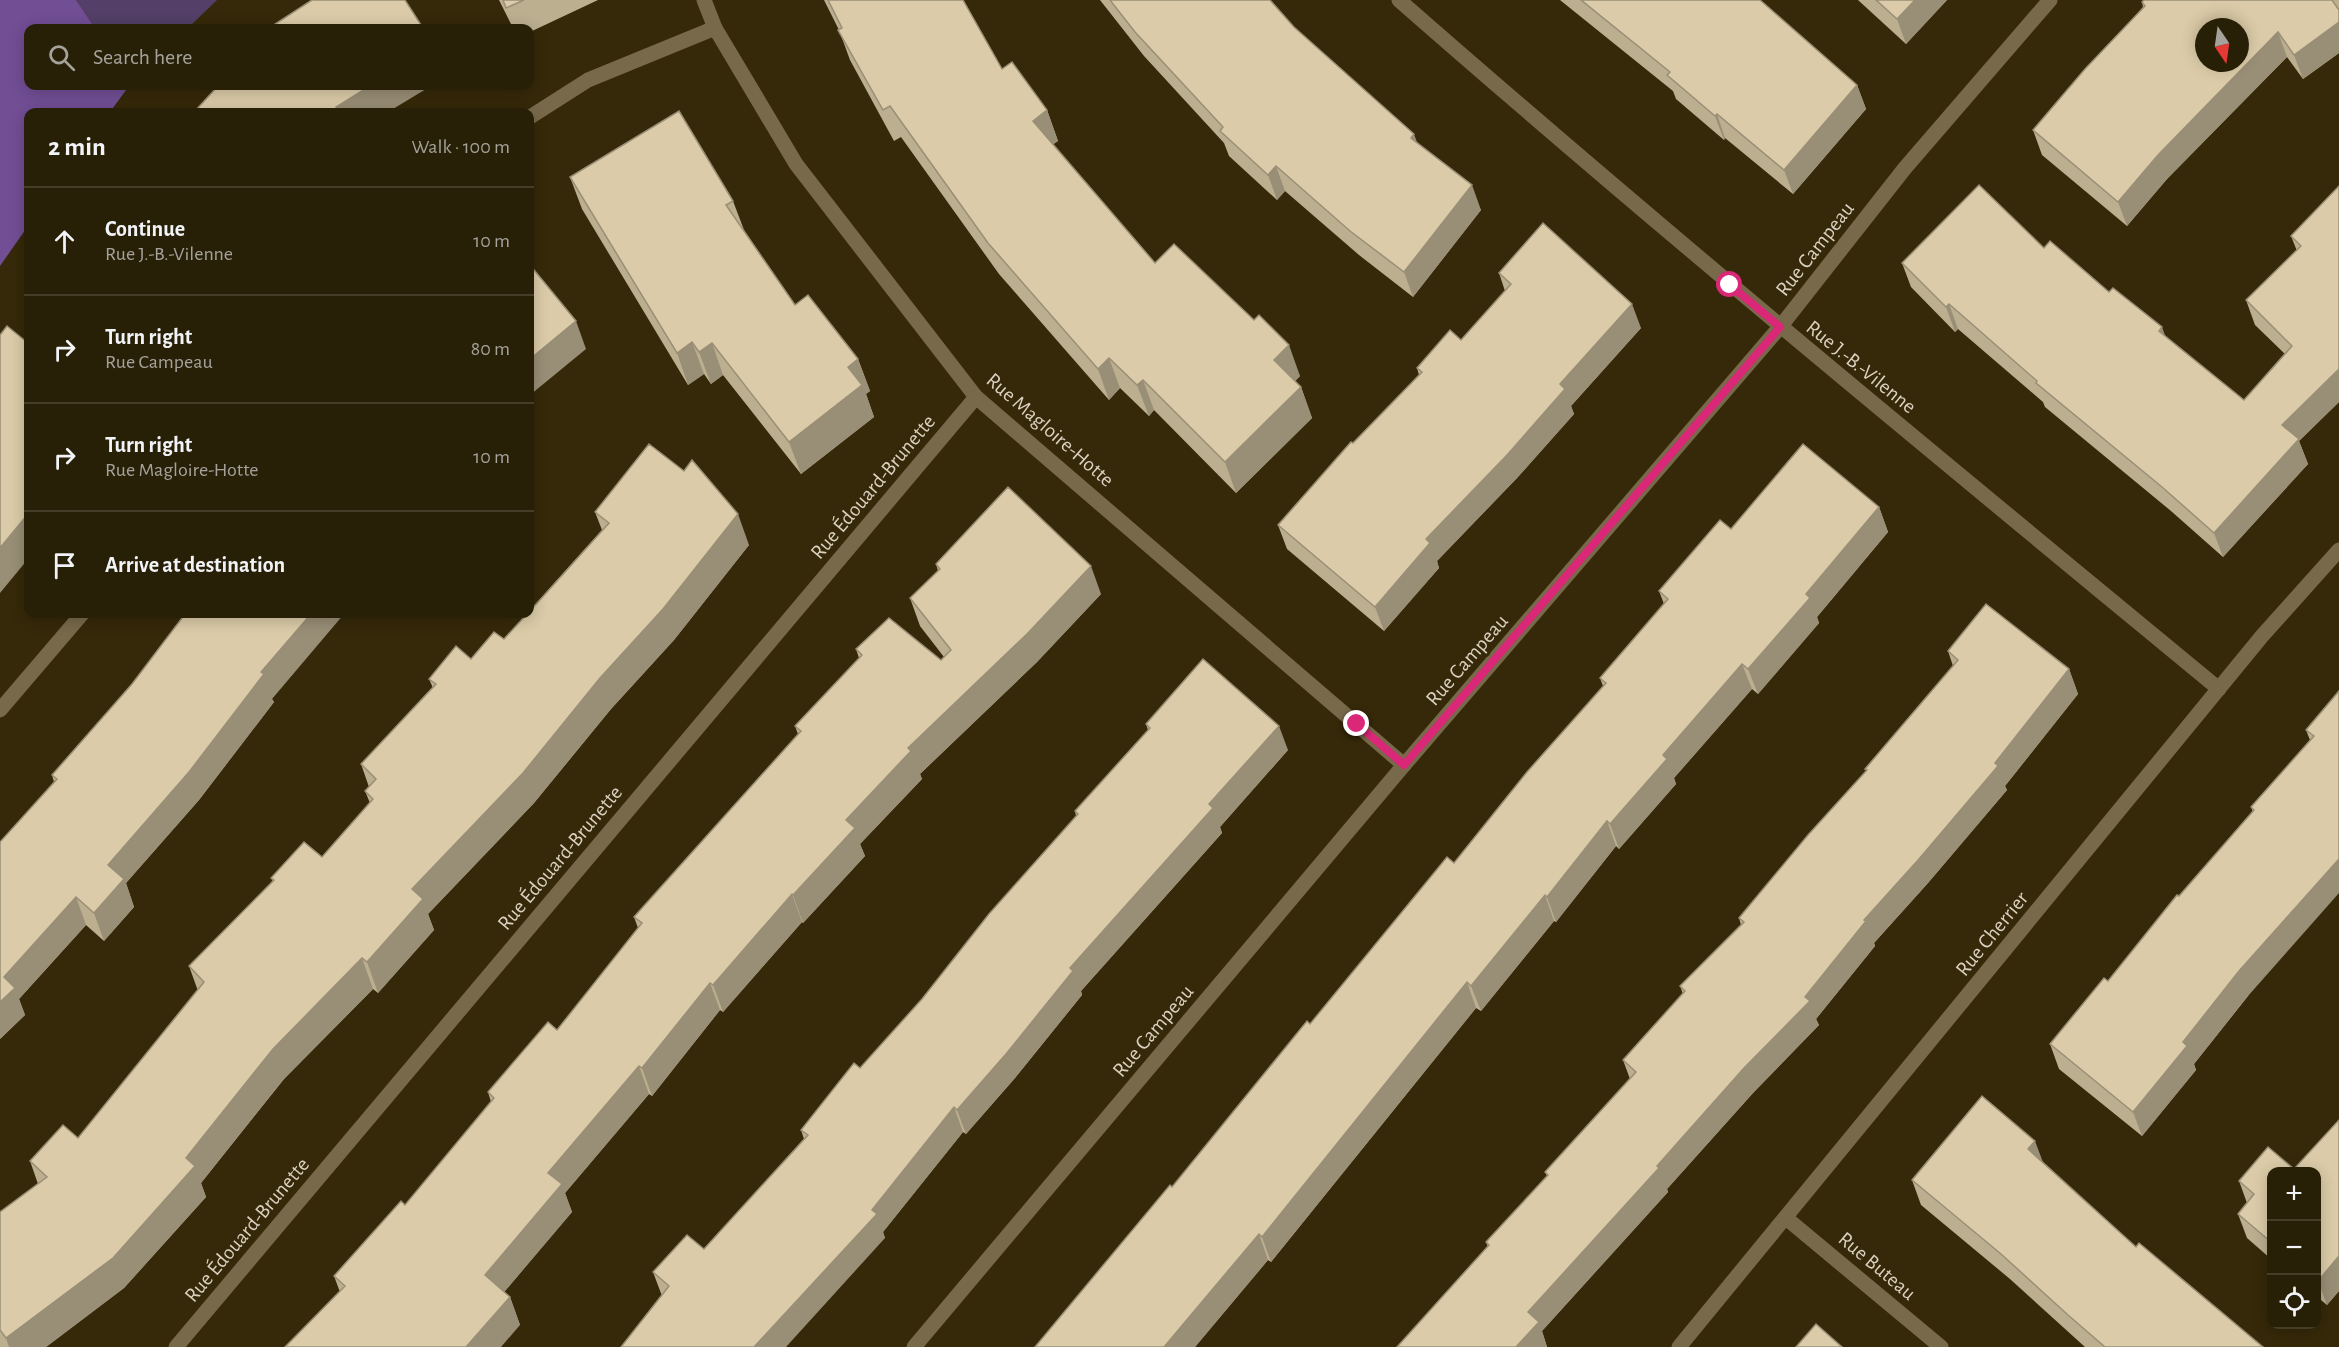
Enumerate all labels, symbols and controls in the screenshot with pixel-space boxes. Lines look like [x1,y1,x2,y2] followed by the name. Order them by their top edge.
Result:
[2195,18,2249,72] north arrow
[24,24,534,90] search box
[45,41,78,74] icon: search
[93,46,192,68] text: Search here
[48,134,106,160] text: 2 min
[411,137,510,157] text: Walk · 100 m
[1772,198,1858,300] street label: Rue Campeau
[105,218,185,240] text: Continue
[48,225,81,258] icon: ahead
[473,231,510,251] text: 10 m
[105,244,233,264] text: Rue J.-B.-Vilenne
[1716,271,1742,297] route start
[1802,317,1920,417] street label: Rue J.-B.-Vilenne
[105,326,192,348] text: Turn right
[48,333,81,366] icon: right
[471,339,510,359] text: 80 m
[105,352,213,372] text: Rue Campeau
[982,369,1118,491] street label: Rue Magloire-Hotte
[805,410,939,563] street label: Rue Édouard-Brunette
[105,434,192,456] text: Turn right
[48,441,81,474] icon: right
[473,447,510,467] text: 10 m
[105,460,259,480] text: Rue Magloire-Hotte
[48,549,81,582] icon: arrive
[105,554,285,576] text: Arrive at destination
[1422,610,1512,710] street label: Rue Campeau
[1343,710,1369,736] route end
[492,781,626,934] street label: Rue Édouard-Brunette
[1952,888,2032,980] street label: Rue Cherrier
[1109,981,1198,1081] street label: Rue Campeau
[179,1153,313,1306] street label: Rue Édouard-Brunette
[2267,1167,2321,1329] map controls
[2267,1167,2321,1221] button: +
[2267,1221,2321,1275] button: −
[1834,1228,1920,1304] street label: Rue Buteau
[2267,1275,2321,1329] button: locate

